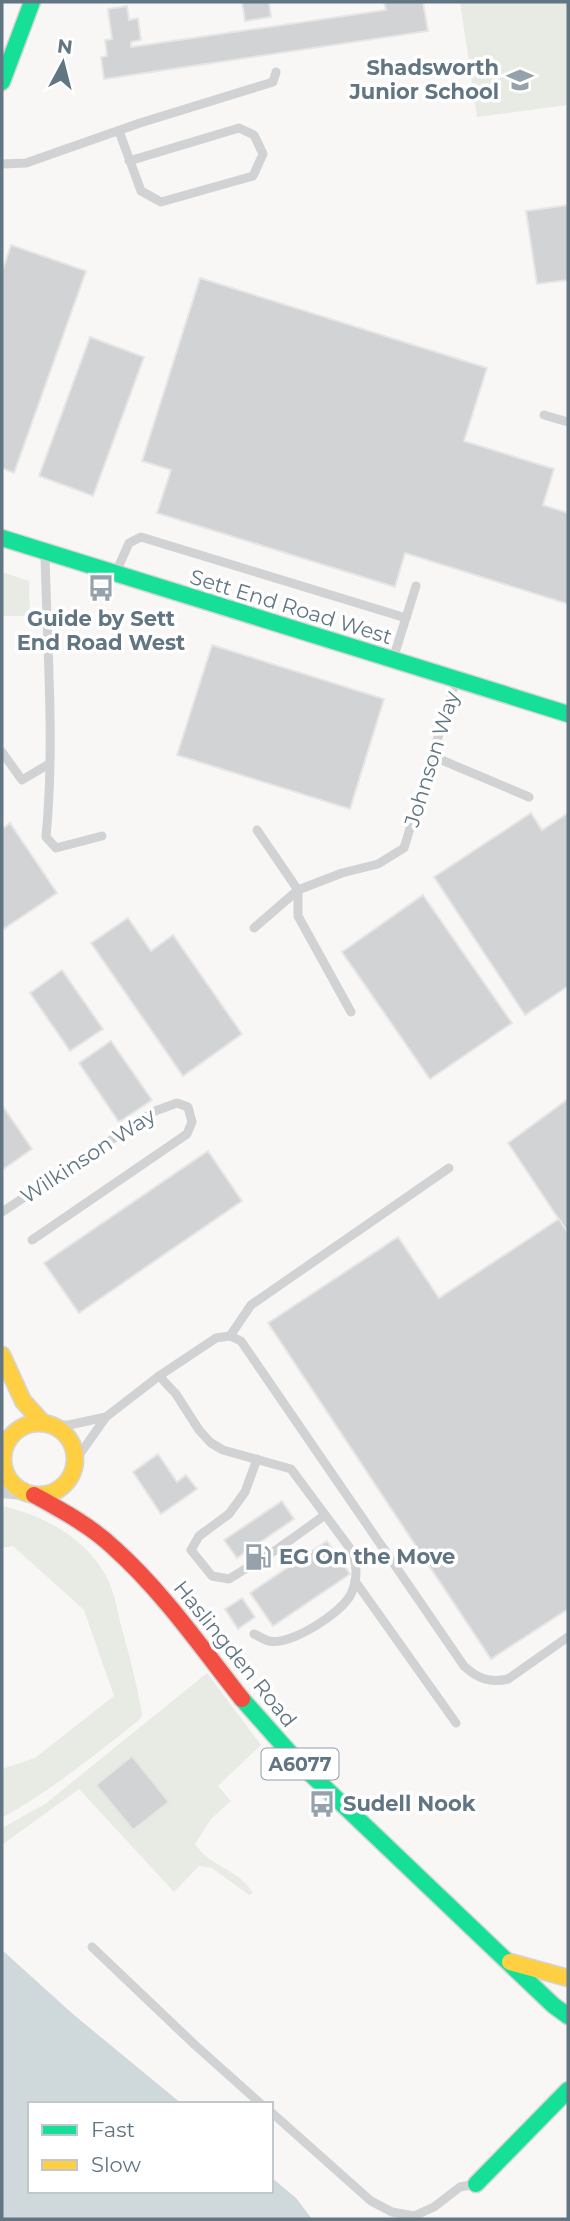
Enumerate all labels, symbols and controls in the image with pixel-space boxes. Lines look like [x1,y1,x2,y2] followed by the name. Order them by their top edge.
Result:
[28,28,98,98] north arrow
[56,34,74,59] text: N
[348,55,499,104] place label: Shadsworth Junior School
[505,65,535,95] school or university icon: Shadsworth Junior School
[187,564,395,649] street label: Sett End Road West
[86,573,116,603] bus stop icon: Guide by Sett End Road West
[17,606,185,655] place label: Guide by Sett End Road West
[399,687,464,831] street label: Johnson Way
[16,1102,160,1208] street label: Wilkinson Way
[243,1542,273,1572] fuel station icon: EG On the Move
[279,1544,455,1569] place label: EG On the Move
[169,1575,302,1732] street label: Haslingden Road
[262,1748,338,1780] road number: A6077
[307,1789,337,1819] bus stop icon: Sudell Nook
[343,1791,476,1816] place label: Sudell Nook
[28,2102,273,2193] legend
[91,2117,135,2142] text: Fast
[91,2152,141,2177] text: Slow

